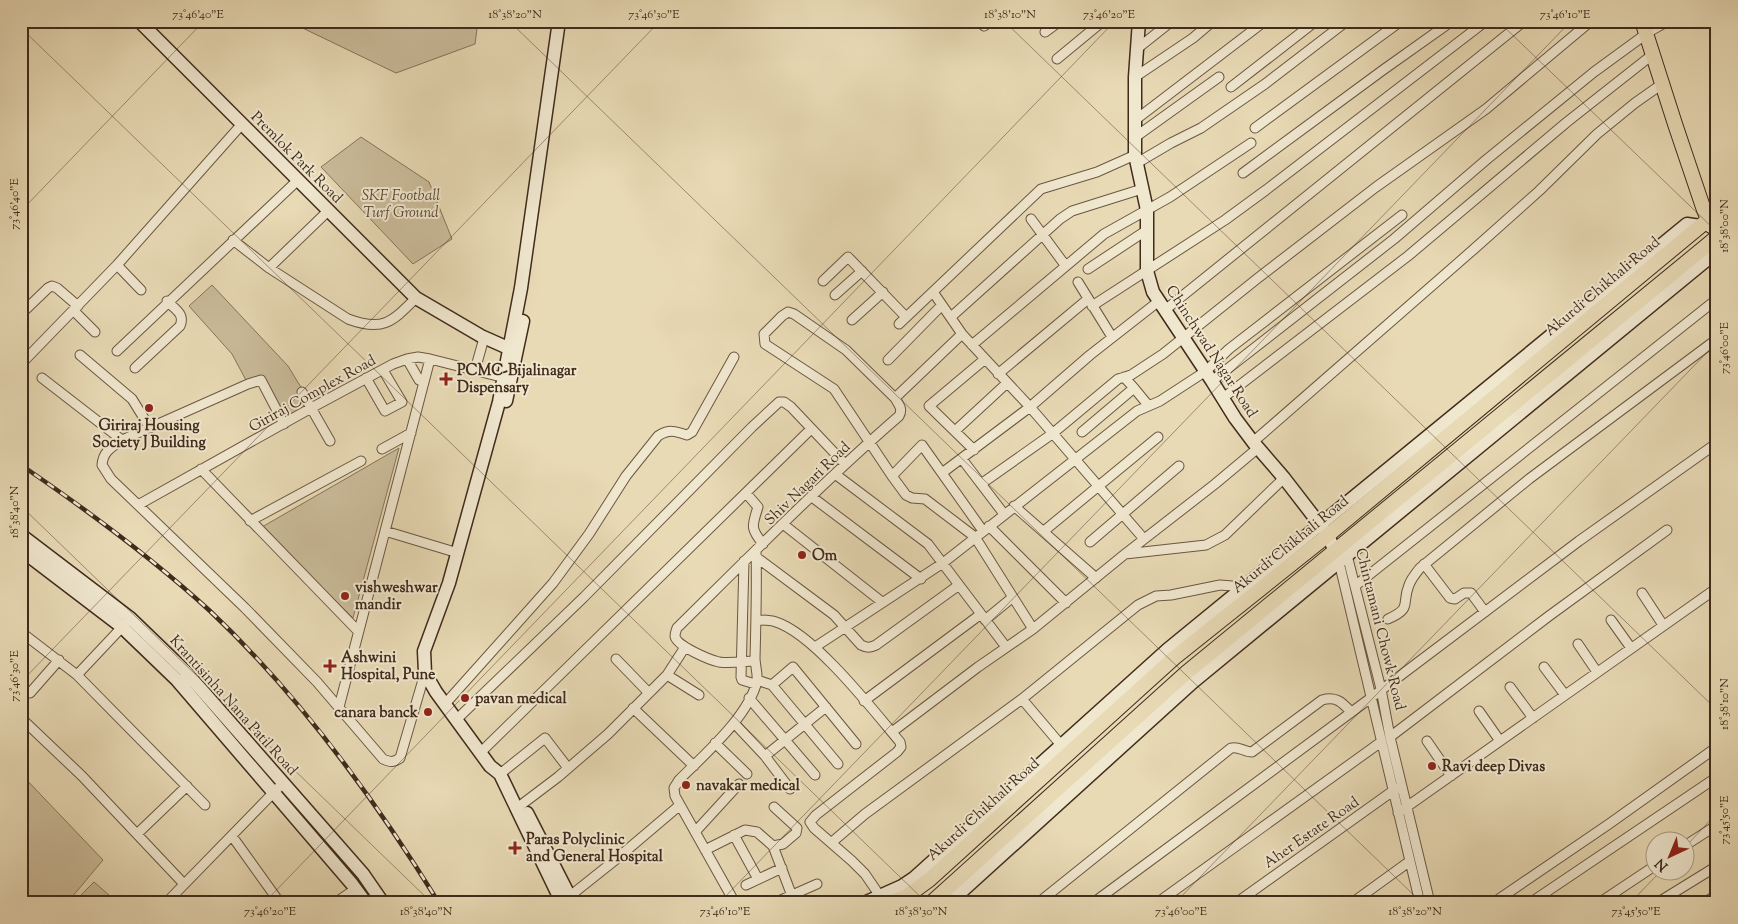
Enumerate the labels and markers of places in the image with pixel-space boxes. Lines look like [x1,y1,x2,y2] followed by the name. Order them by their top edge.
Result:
[457,361,577,399] place label: PCMC-Bijalinagar Dispensary
[439,372,453,386] marker: PCMC-Bijalinagar Dispensary
[143,402,155,414] marker: Giriraj Housing Society J Building
[92,416,206,454] place label: Giriraj Housing Society J Building
[812,546,838,567] place label: Om
[796,549,808,561] marker: Om
[355,578,438,616] place label: vishweshwar mandir
[339,590,351,602] marker: vishweshwar mandir
[341,648,435,686] place label: Ashwini Hospital, Pune
[323,659,337,673] marker: Ashwini Hospital, Pune
[475,689,567,710] place label: pavan medical
[459,692,471,704] marker: pavan medical
[334,703,419,724] place label: canara banck
[422,706,434,718] marker: canara banck
[1442,757,1545,778] place label: Ravi deep Divas
[1426,760,1438,772] marker: Ravi deep Divas
[696,776,801,797] place label: navakar medical
[680,779,692,791] marker: navakar medical
[526,830,664,868] place label: Paras Polyclinic and General Hospital
[508,841,522,855] marker: Paras Polyclinic and General Hospital

